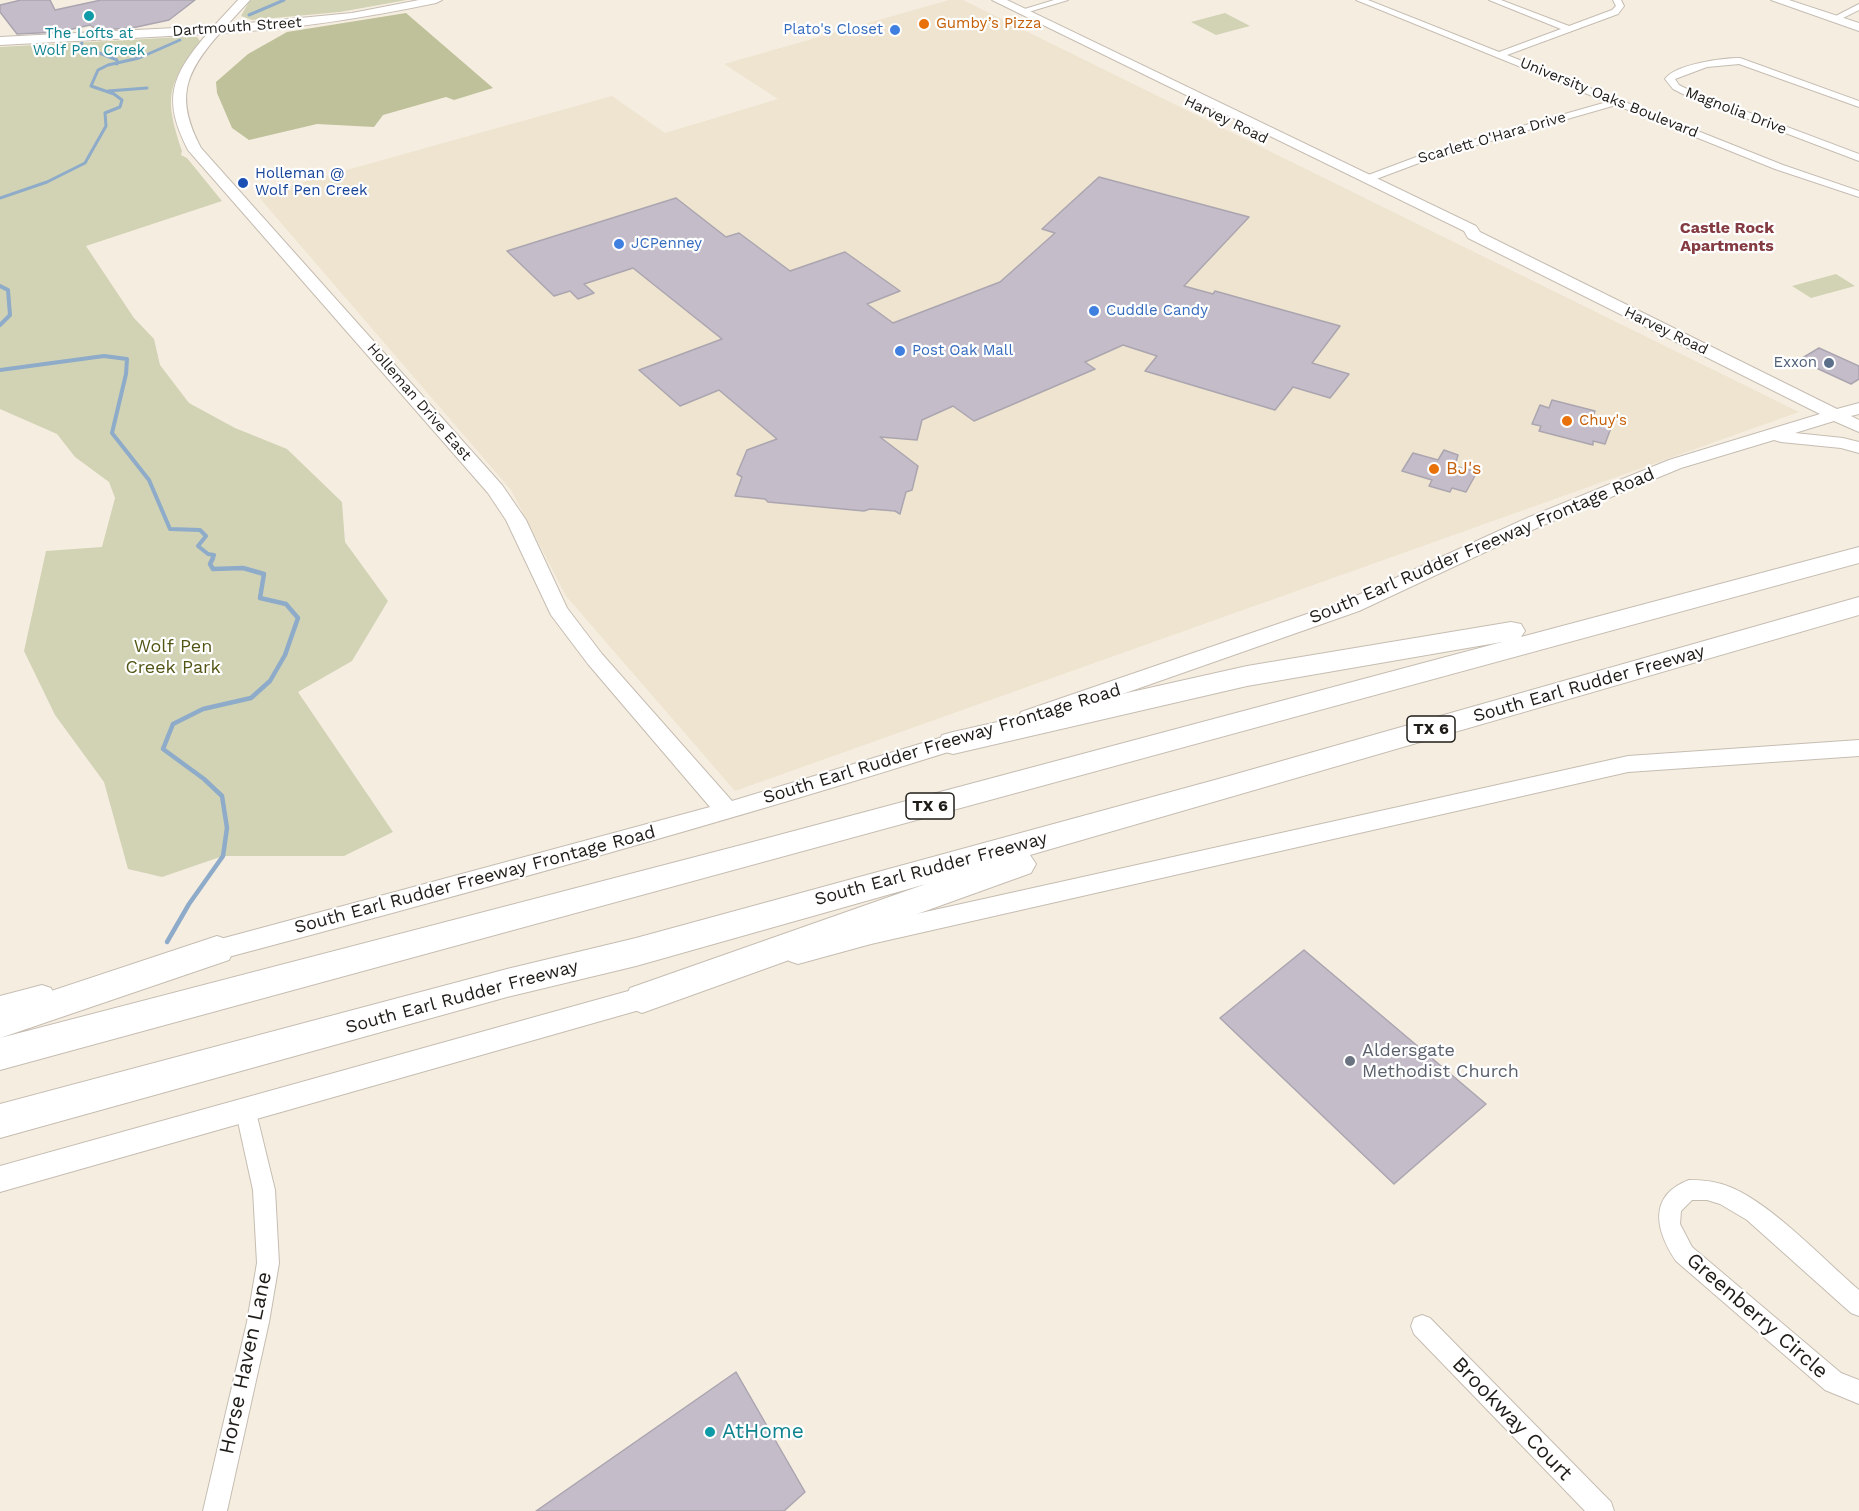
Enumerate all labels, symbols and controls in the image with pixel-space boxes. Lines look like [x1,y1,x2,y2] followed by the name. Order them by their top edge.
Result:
[82,9,96,23] marker: The Lofts at Wolf Pen Creek
[172,14,302,40] street label: Dartmouth Street
[936,15,1042,33] place label: Gumby’s Pizza
[917,17,931,31] marker: Gumby’s Pizza
[783,21,883,39] place label: Plato's Closet
[888,23,902,37] marker: Plato's Closet
[33,25,145,60] place label: The Lofts at Wolf Pen Creek
[1517,54,1701,142] street label: University Oaks Boulevard
[1683,83,1789,139] street label: Magnolia Drive
[1181,92,1271,148] street label: Harvey Road
[1416,108,1568,168] street label: Scarlett O'Hara Drive
[255,165,368,200] place label: Holleman @ Wolf Pen Creek
[236,176,250,190] marker: Holleman @ Wolf Pen Creek
[1680,218,1774,256] district label: Castle Rock Apartments
[631,235,702,253] place label: JCPenney
[612,237,626,251] marker: JCPenney
[1106,302,1208,320] place label: Cuddle Candy
[1621,303,1711,359] street label: Harvey Road
[1087,304,1101,318] marker: Cuddle Candy
[363,340,475,464] street label: Holleman Drive East
[912,342,1013,360] place label: Post Oak Mall
[893,344,907,358] marker: Post Oak Mall
[1773,354,1817,372] place label: Exxon
[1822,356,1836,370] marker: Exxon
[1579,412,1627,430] place label: Chuy's
[1560,414,1574,428] marker: Chuy's
[1446,458,1481,480] place label: BJ's
[1427,462,1441,476] marker: BJ's
[1306,463,1658,629] street label: South Earl Rudder Freeway Frontage Road
[125,636,221,678] park label: Wolf Pen Creek Park
[1471,641,1707,727] street label: South Earl Rudder Freeway
[761,679,1123,809] street label: South Earl Rudder Freeway Frontage Road
[1407,716,1455,742] road number: TX 6
[906,793,954,819] road number: TX 6
[292,821,658,939] street label: South Earl Rudder Freeway Frontage Road
[812,828,1050,910] street label: South Earl Rudder Freeway
[343,956,581,1038] street label: South Earl Rudder Freeway
[1362,1040,1519,1082] place label: Aldersgate Methodist Church
[1343,1054,1357,1068] marker: Aldersgate Methodist Church
[1681,1248,1833,1384] street label: Greenberry Circle
[214,1269,278,1457] street label: Horse Haven Lane
[1447,1352,1577,1486] street label: Brookway Court
[722,1419,804,1445] place label: AtHome
[703,1425,717,1439] marker: AtHome

